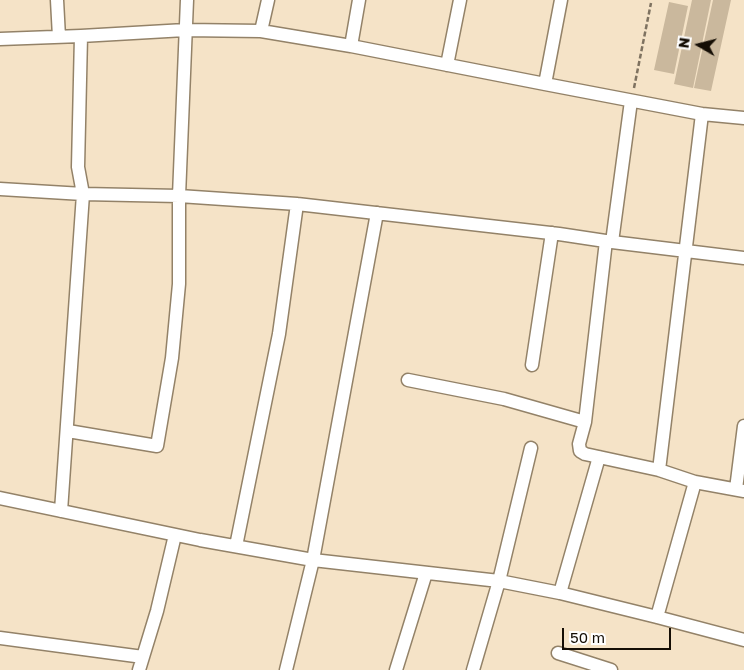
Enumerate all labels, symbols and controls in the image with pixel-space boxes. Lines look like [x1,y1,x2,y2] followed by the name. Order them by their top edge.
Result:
[674,20,724,70] north arrow
[674,36,693,49] text: N
[564,618,673,650] scale bar
[570,628,605,646] text: 50 m

